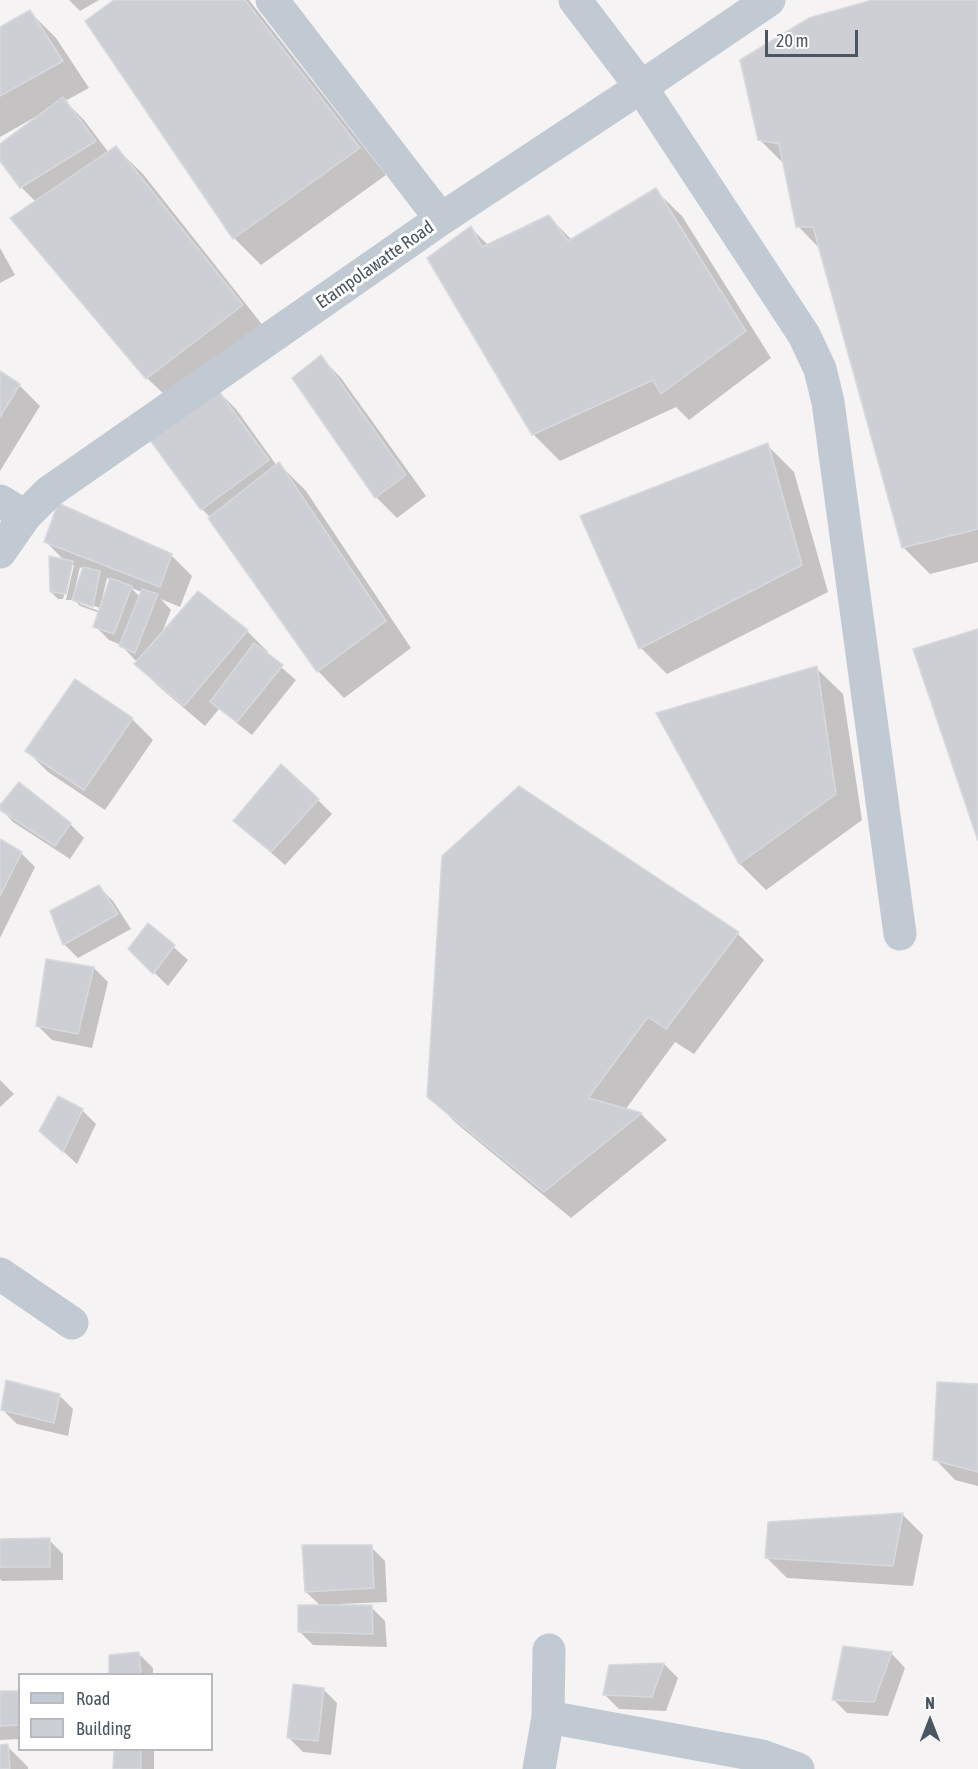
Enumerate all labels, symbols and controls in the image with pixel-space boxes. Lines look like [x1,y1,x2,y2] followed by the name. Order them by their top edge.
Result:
[768,18,861,56] scale bar
[776,30,808,51] text: 20 m
[312,216,438,314] street label: Etampolawatte Road
[18,1673,213,1751] legend
[76,1688,110,1709] text: Road
[900,1691,960,1751] north arrow
[925,1694,935,1712] text: N
[76,1718,131,1739] text: Building

